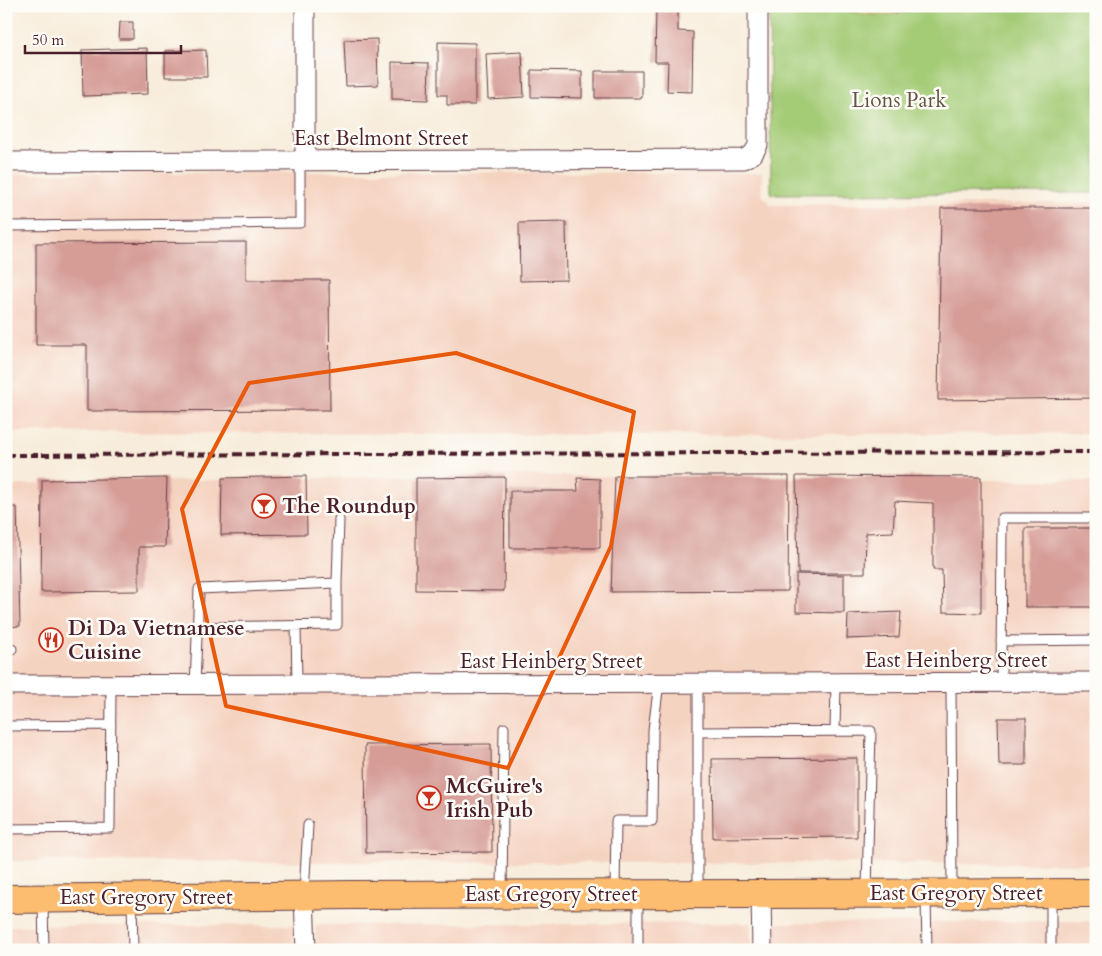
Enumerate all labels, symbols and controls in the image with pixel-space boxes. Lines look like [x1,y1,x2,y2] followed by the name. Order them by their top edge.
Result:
[25,22,181,54] scale bar
[32,30,64,50] text: 50 m
[852,86,947,115] park label: Lions Park
[294,124,469,153] street label: East Belmont Street
[282,492,416,521] place label: The Roundup
[251,493,277,519] bar icon: The Roundup
[68,614,245,667] place label: Di Da Vietnamese Cuisine
[38,627,64,653] restaurant icon: Di Da Vietnamese Cuisine
[865,646,1048,675] street label: East Heinberg Street
[460,647,643,676] street label: East Heinberg Street
[446,772,543,825] place label: McGuire's Irish Pub
[416,785,442,811] bar icon: McGuire's Irish Pub
[869,879,1043,908] street label: East Gregory Street
[464,880,638,909] street label: East Gregory Street
[59,883,233,912] street label: East Gregory Street

